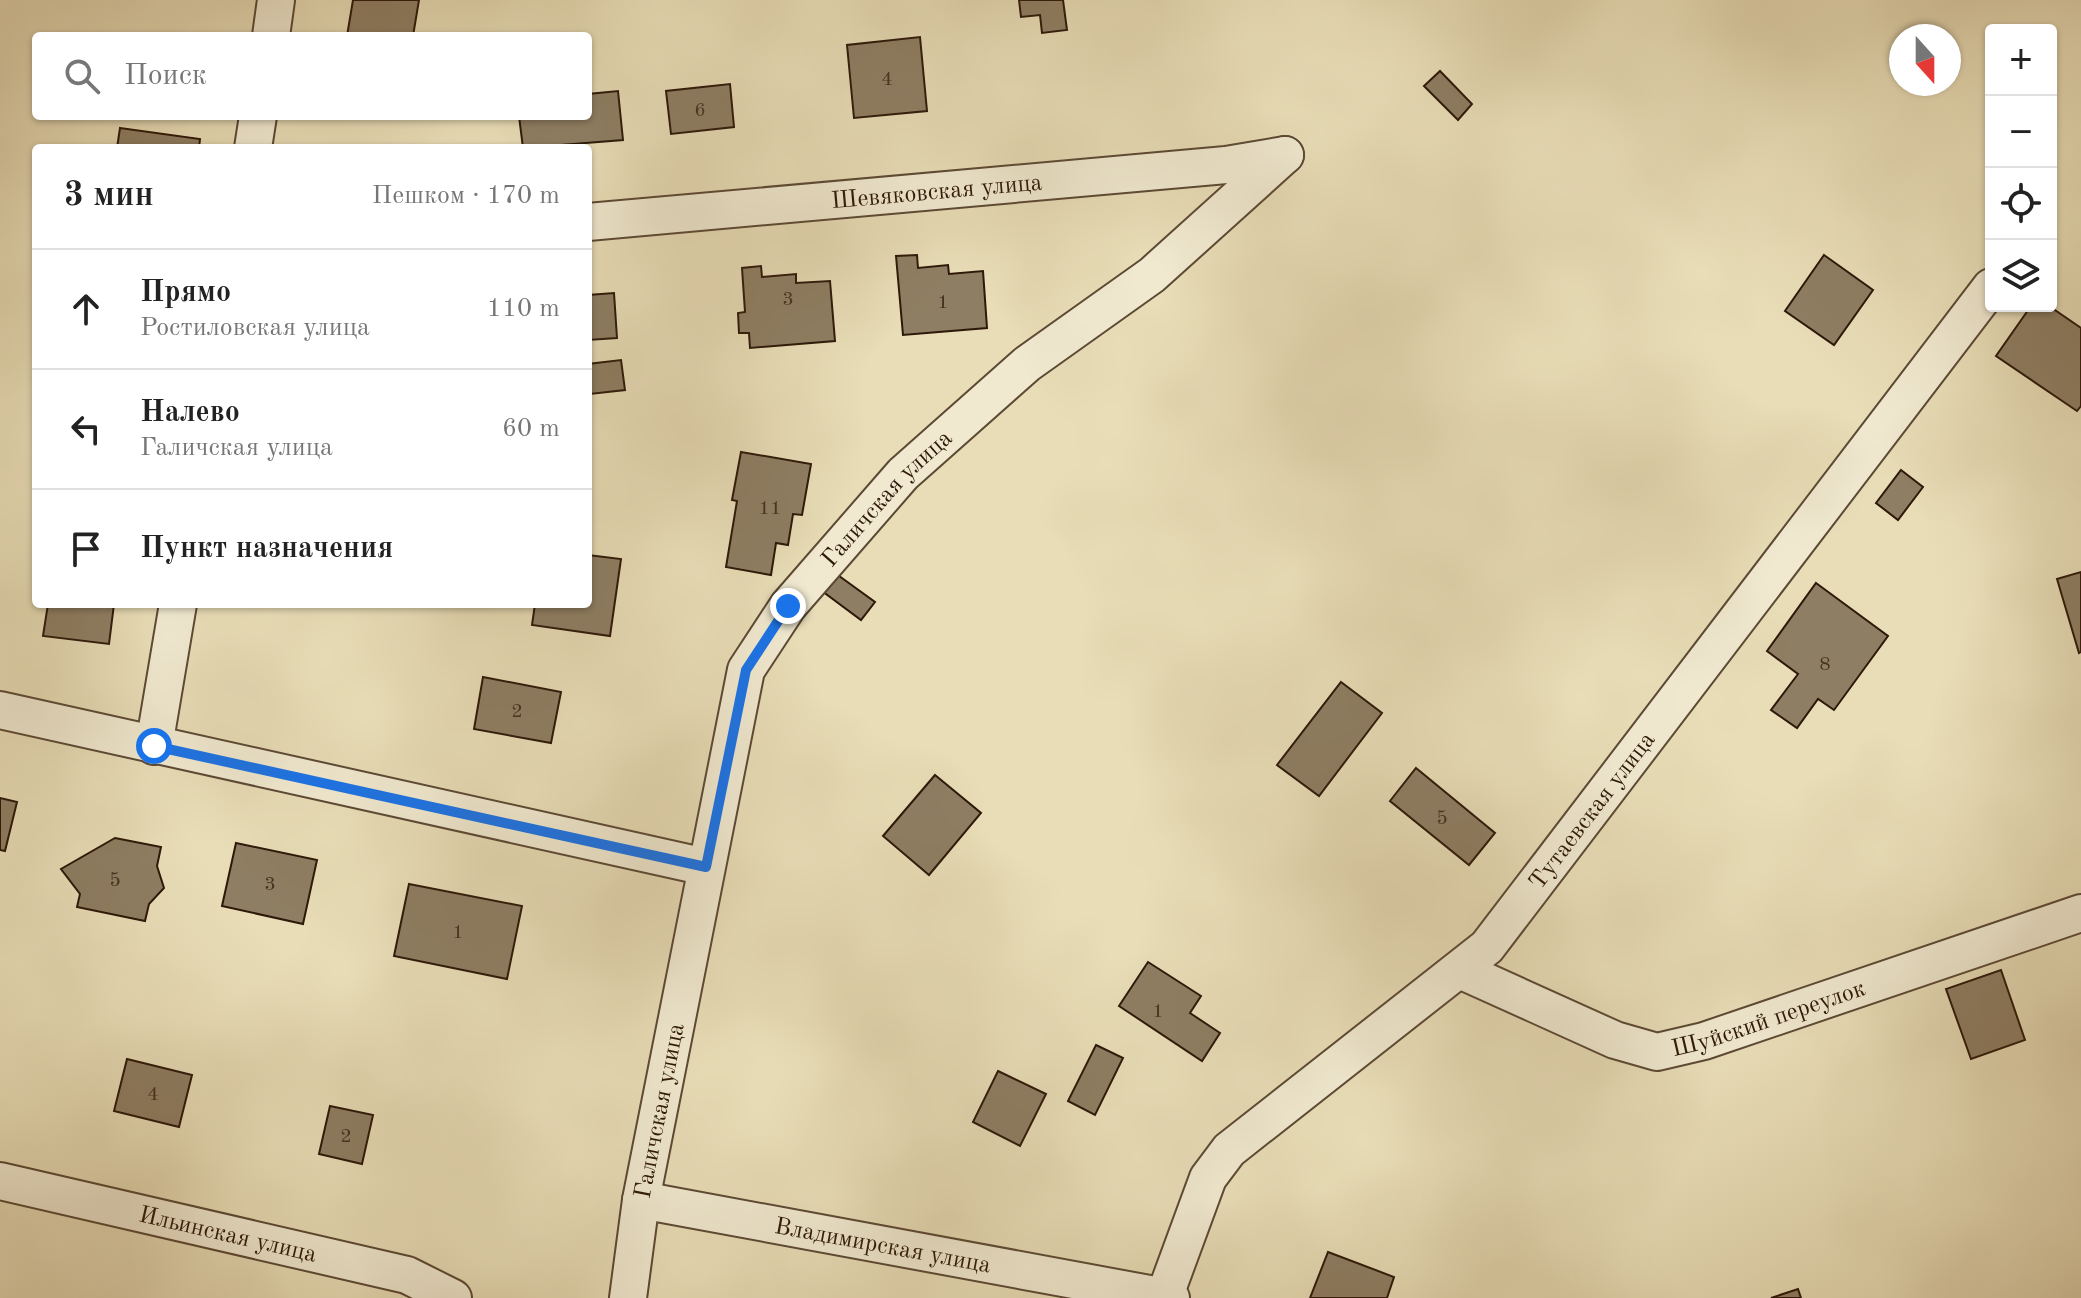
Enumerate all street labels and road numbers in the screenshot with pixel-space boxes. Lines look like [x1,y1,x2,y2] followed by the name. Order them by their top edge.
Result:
[830,171,1044,214] street label: Шевяковская улица
[818,426,958,572] street label: Галичская улица
[1526,728,1661,895] street label: Тутаевская улица
[1669,977,1869,1062] street label: Шуйский переулок
[632,1021,690,1201] street label: Галичская улица
[136,1203,319,1268] street label: Ильинская улица
[772,1215,993,1278] street label: Владимирская улица

